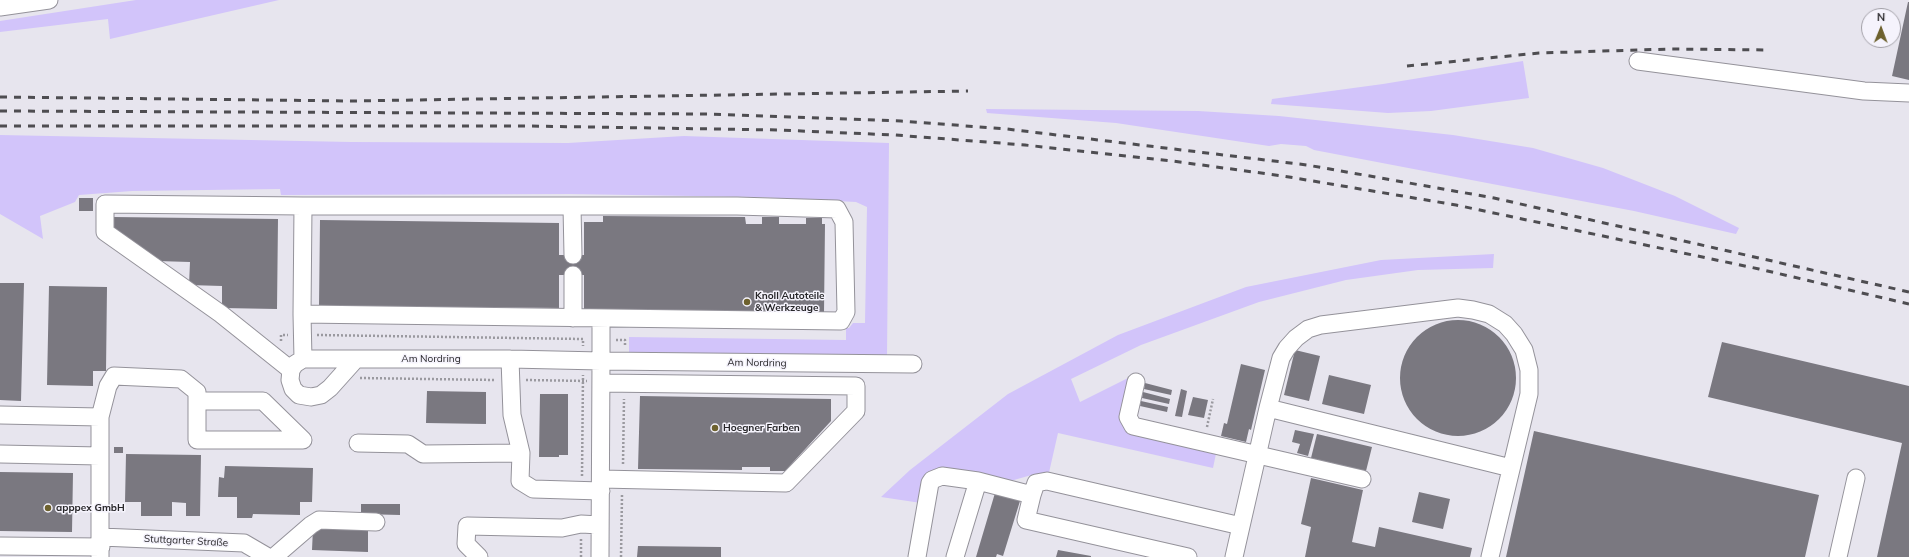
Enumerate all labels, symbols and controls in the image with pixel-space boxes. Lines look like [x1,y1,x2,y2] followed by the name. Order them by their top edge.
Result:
[1861,8,1901,48] north arrow
[1877,10,1885,24] text: N
[755,290,825,314] place label: Knoll Autoteile & Werkzeuge
[742,297,752,307] marker: Knoll Autoteile & Werkzeuge
[401,353,461,365] street label: Am Nordring
[727,356,787,370] street label: Am Nordring
[723,422,800,434] place label: Hoegner Farben
[710,423,720,433] marker: Hoegner Farben
[56,502,125,514] place label: apppex GmbH
[43,503,53,513] marker: apppex GmbH
[144,533,228,549] street label: Stuttgarter Straße

